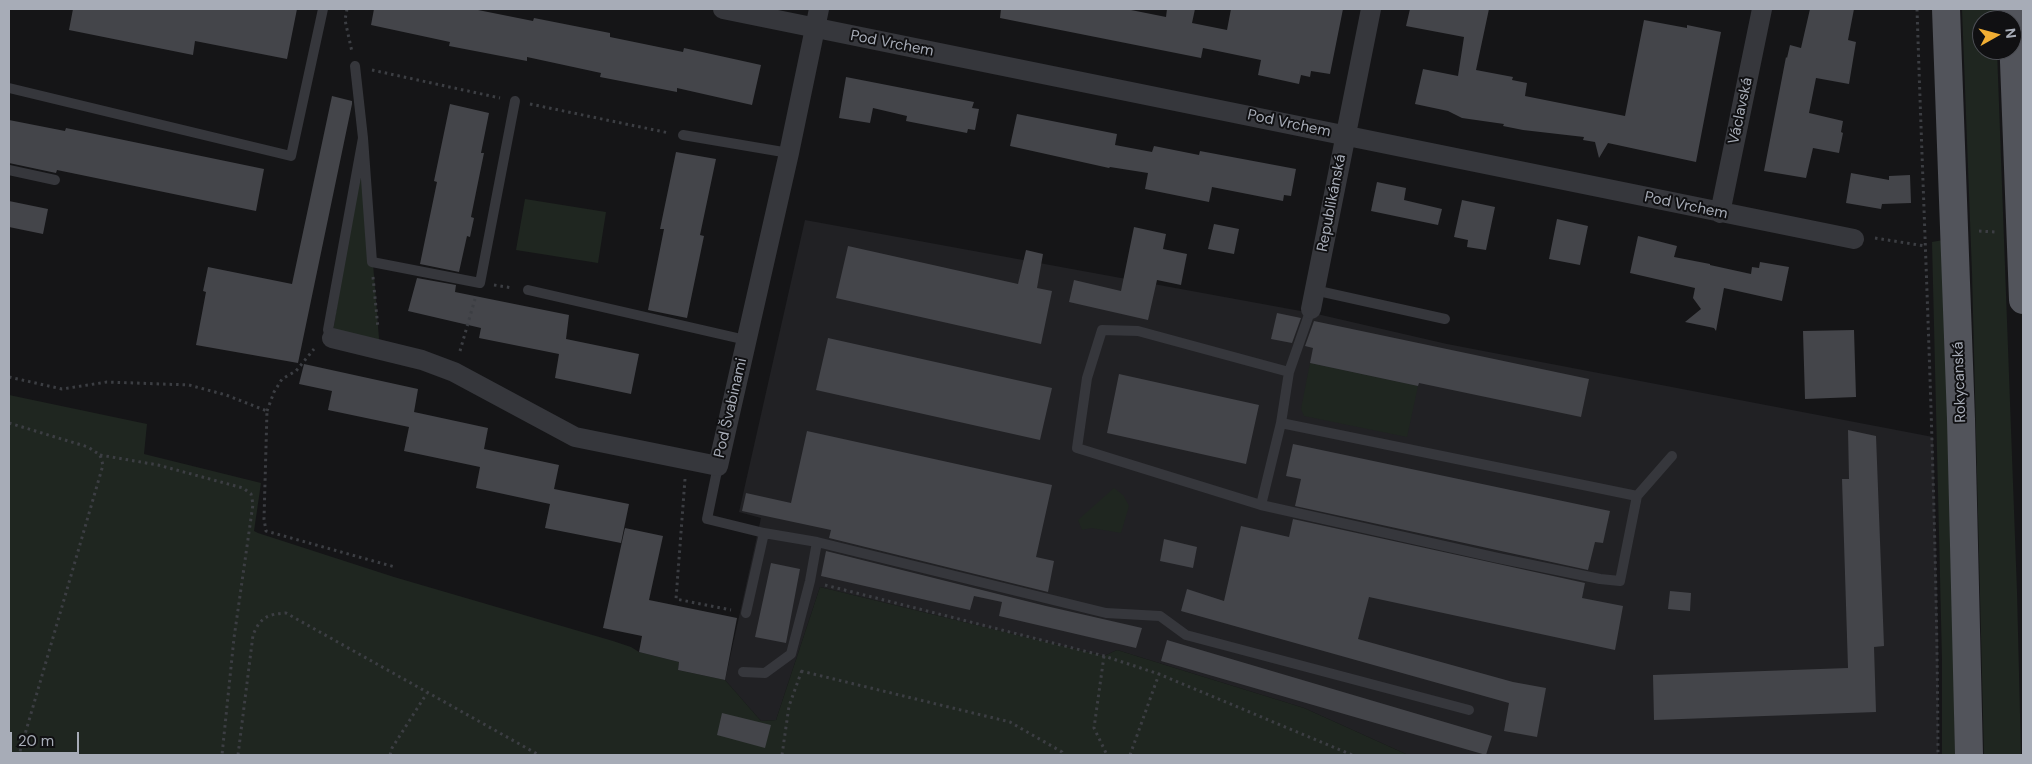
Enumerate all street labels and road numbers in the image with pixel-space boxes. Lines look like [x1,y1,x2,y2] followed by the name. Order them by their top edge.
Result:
[849,27,935,61] street label: Pod Vrchem
[1725,76,1757,146] street label: Václavská
[1246,106,1332,142] street label: Pod Vrchem
[1314,153,1350,253] street label: Republikánská
[1643,188,1729,224] street label: Pod Vrchem
[1950,341,1970,423] street label: Rokycanská
[711,356,751,460] street label: Pod Švabinami

